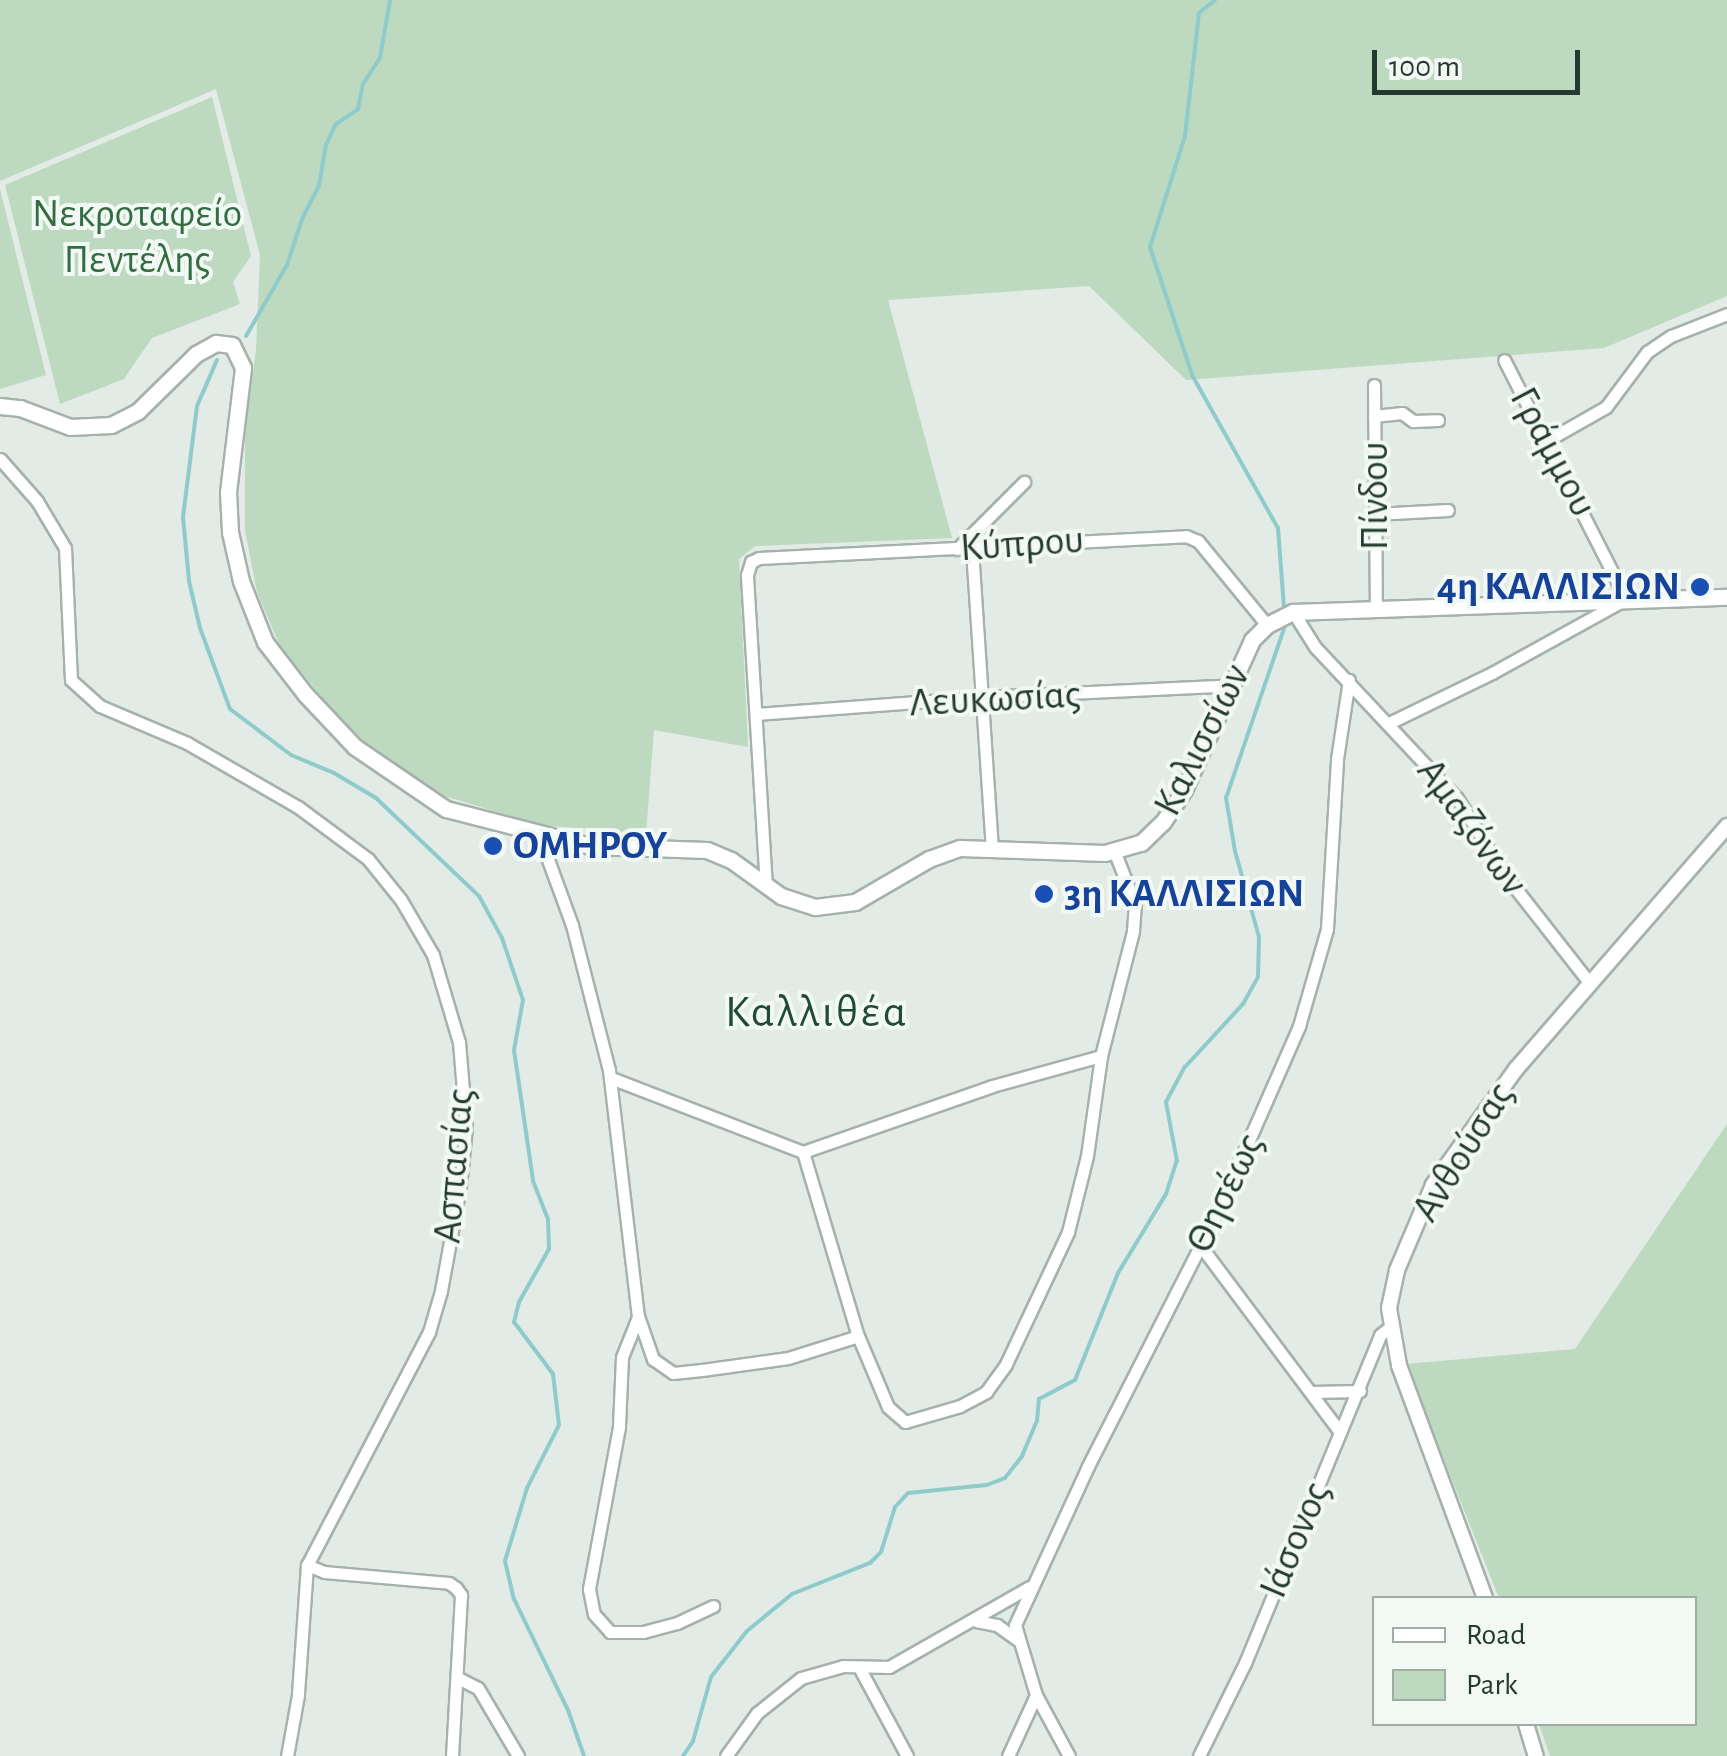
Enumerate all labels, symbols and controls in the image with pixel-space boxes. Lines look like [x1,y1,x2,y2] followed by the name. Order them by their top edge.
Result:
[1377,30,1584,92] scale bar
[1389,52,1460,82] text: 100 m
[32,190,242,284] park label: Νεκροταφείο Πεντέλης
[1499,379,1607,525] street label: Γράμμου
[1351,442,1399,550] street label: Πίνδου
[959,516,1085,572] street label: Κύπρου
[1437,563,1680,611] place label: 4η ΚΑΛΛΙΣΙΩΝ
[1689,576,1711,598] marker: 4η ΚΑΛΛΙΣΙΩΝ
[1143,656,1261,824] street label: Καλισσίων
[908,671,1082,727] street label: Λευκωσίας
[1406,749,1538,905] street label: Αμαζόνων
[513,822,667,870] place label: ΟΜΗΡΟΥ
[482,835,504,857] marker: ΟΜΗΡΟΥ
[1064,870,1304,918] place label: 3η ΚΑΛΛΙΣΙΩΝ
[1033,883,1055,905] marker: 3η ΚΑΛΛΙΣΙΩΝ
[725,986,909,1040] district label: Καλλιθέα
[1402,1074,1524,1230] street label: Ανθούσας
[423,1087,485,1245] street label: Ασπασίας
[1176,1126,1274,1260] street label: Θησέως
[1249,1475,1341,1605] street label: Ιάσονος
[1372,1596,1697,1726] legend
[1466,1620,1526,1650] text: Road
[1466,1670,1518,1700] text: Park

